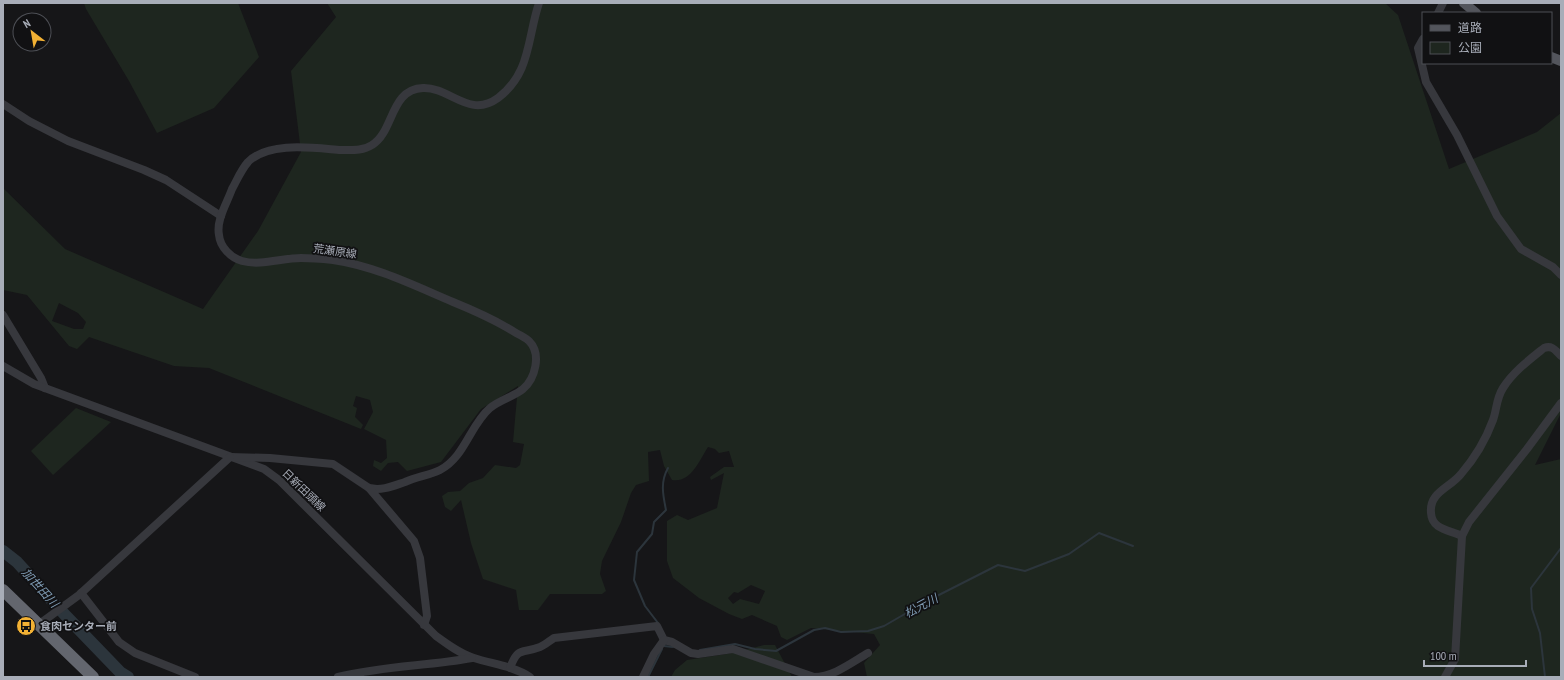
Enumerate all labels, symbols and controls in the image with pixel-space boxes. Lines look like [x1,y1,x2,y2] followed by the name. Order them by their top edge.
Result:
[12,12,52,52] north arrow
[1422,12,1552,64] legend
[21,16,33,31] text: N
[1458,20,1482,35] text: 道路
[1458,40,1482,55] text: 公園
[312,241,358,261] street label: 荒瀬原線
[279,466,329,514] street label: 日新田頭線
[19,565,63,612] water label: 加世田川
[901,590,942,621] water label: 松元川
[15,615,37,637] bus stop icon: 食肉センター前
[40,619,117,633] place label: 食肉センター前
[1424,642,1526,668] scale bar
[1430,648,1457,663] text: 100 m

